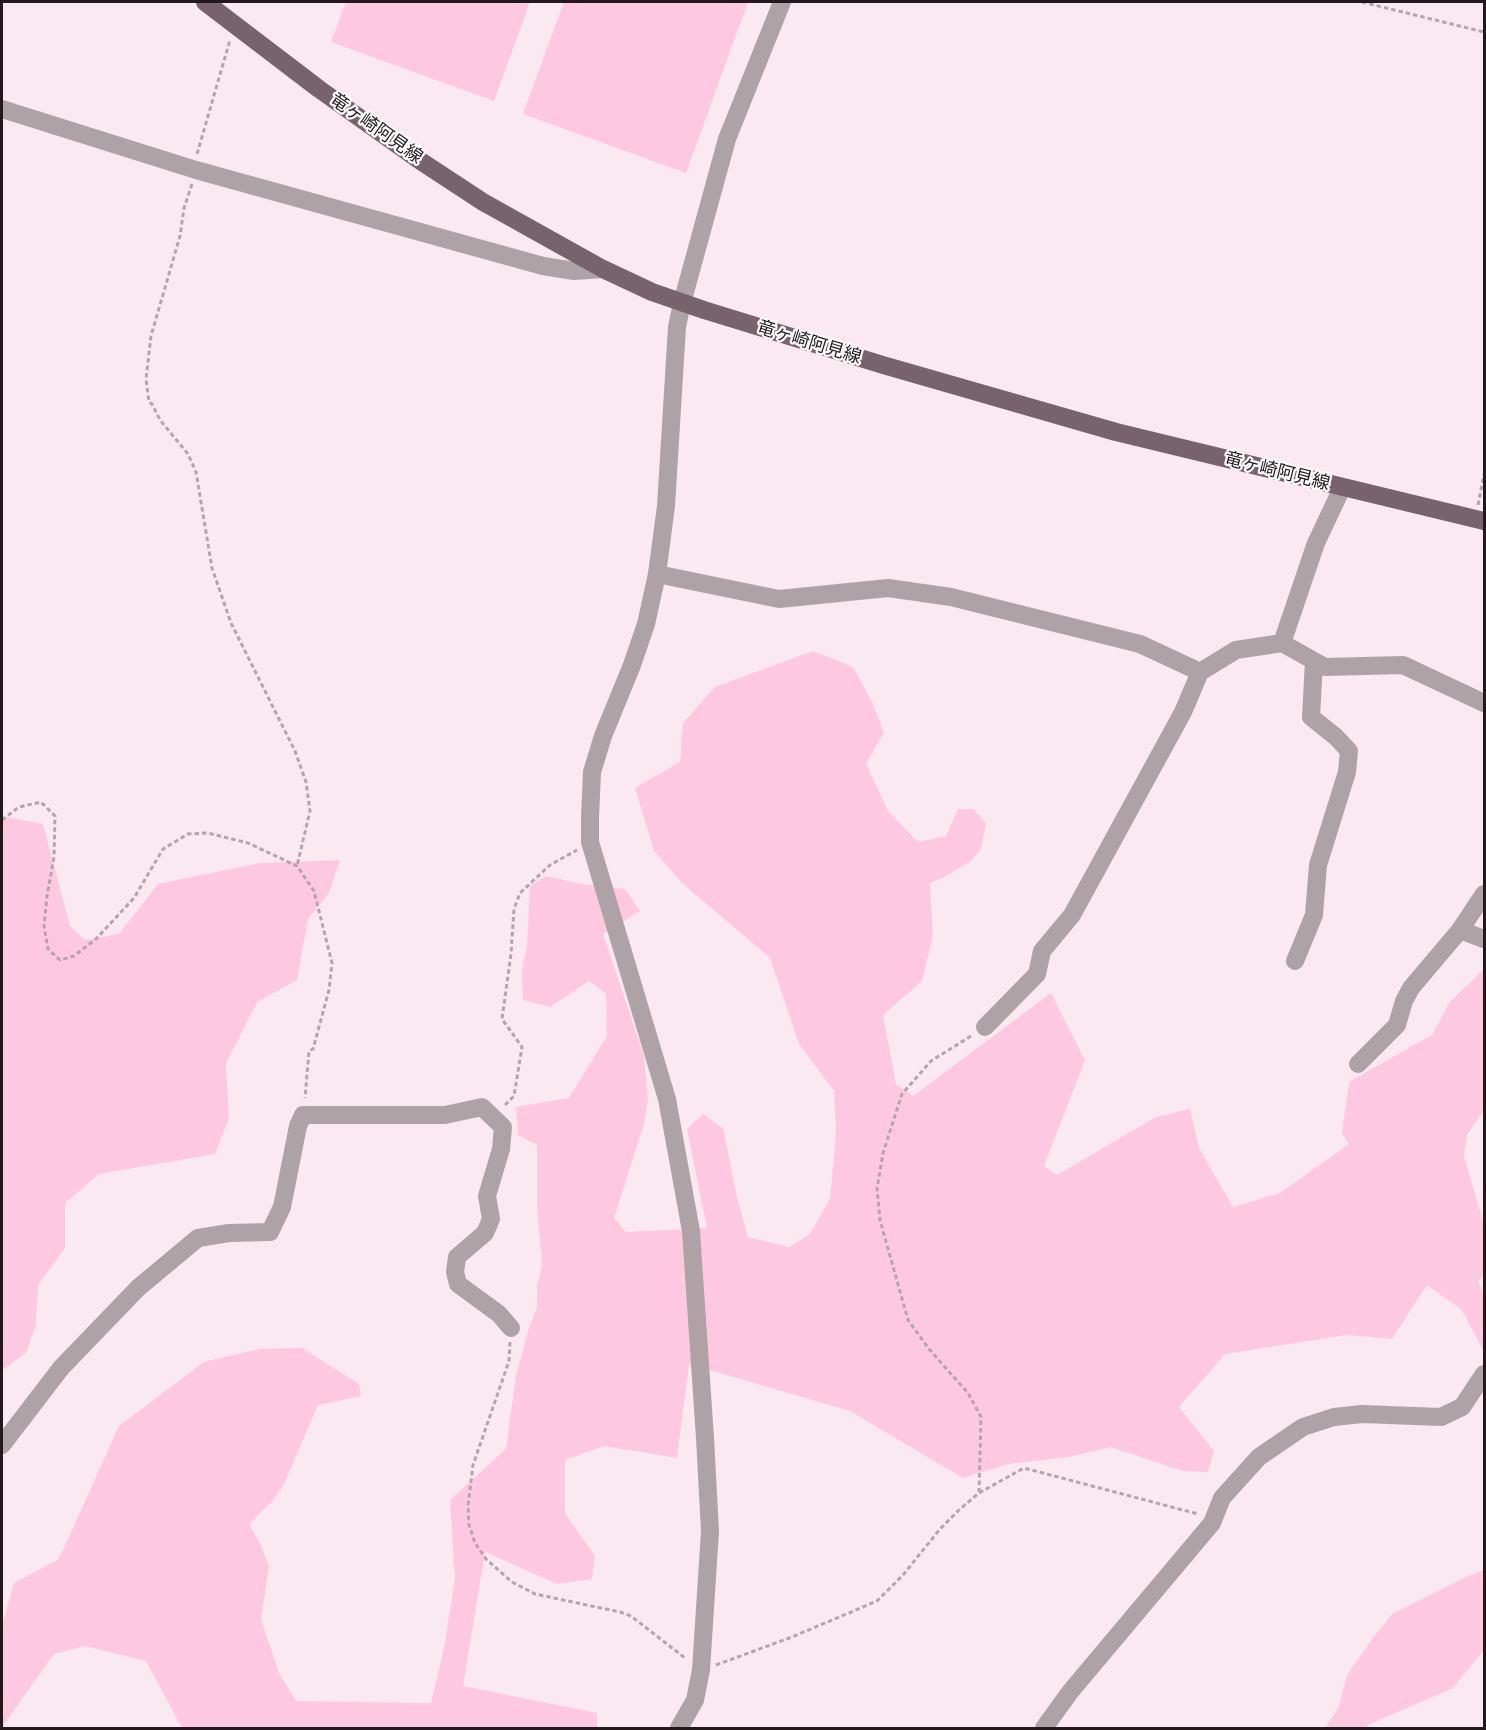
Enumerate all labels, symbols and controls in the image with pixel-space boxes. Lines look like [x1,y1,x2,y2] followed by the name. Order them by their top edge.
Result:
[326,89,426,169] street label: 竜ヶ崎阿見線
[754,317,864,369] street label: 竜ヶ崎阿見線
[1222,448,1332,496] street label: 竜ヶ崎阿見線

